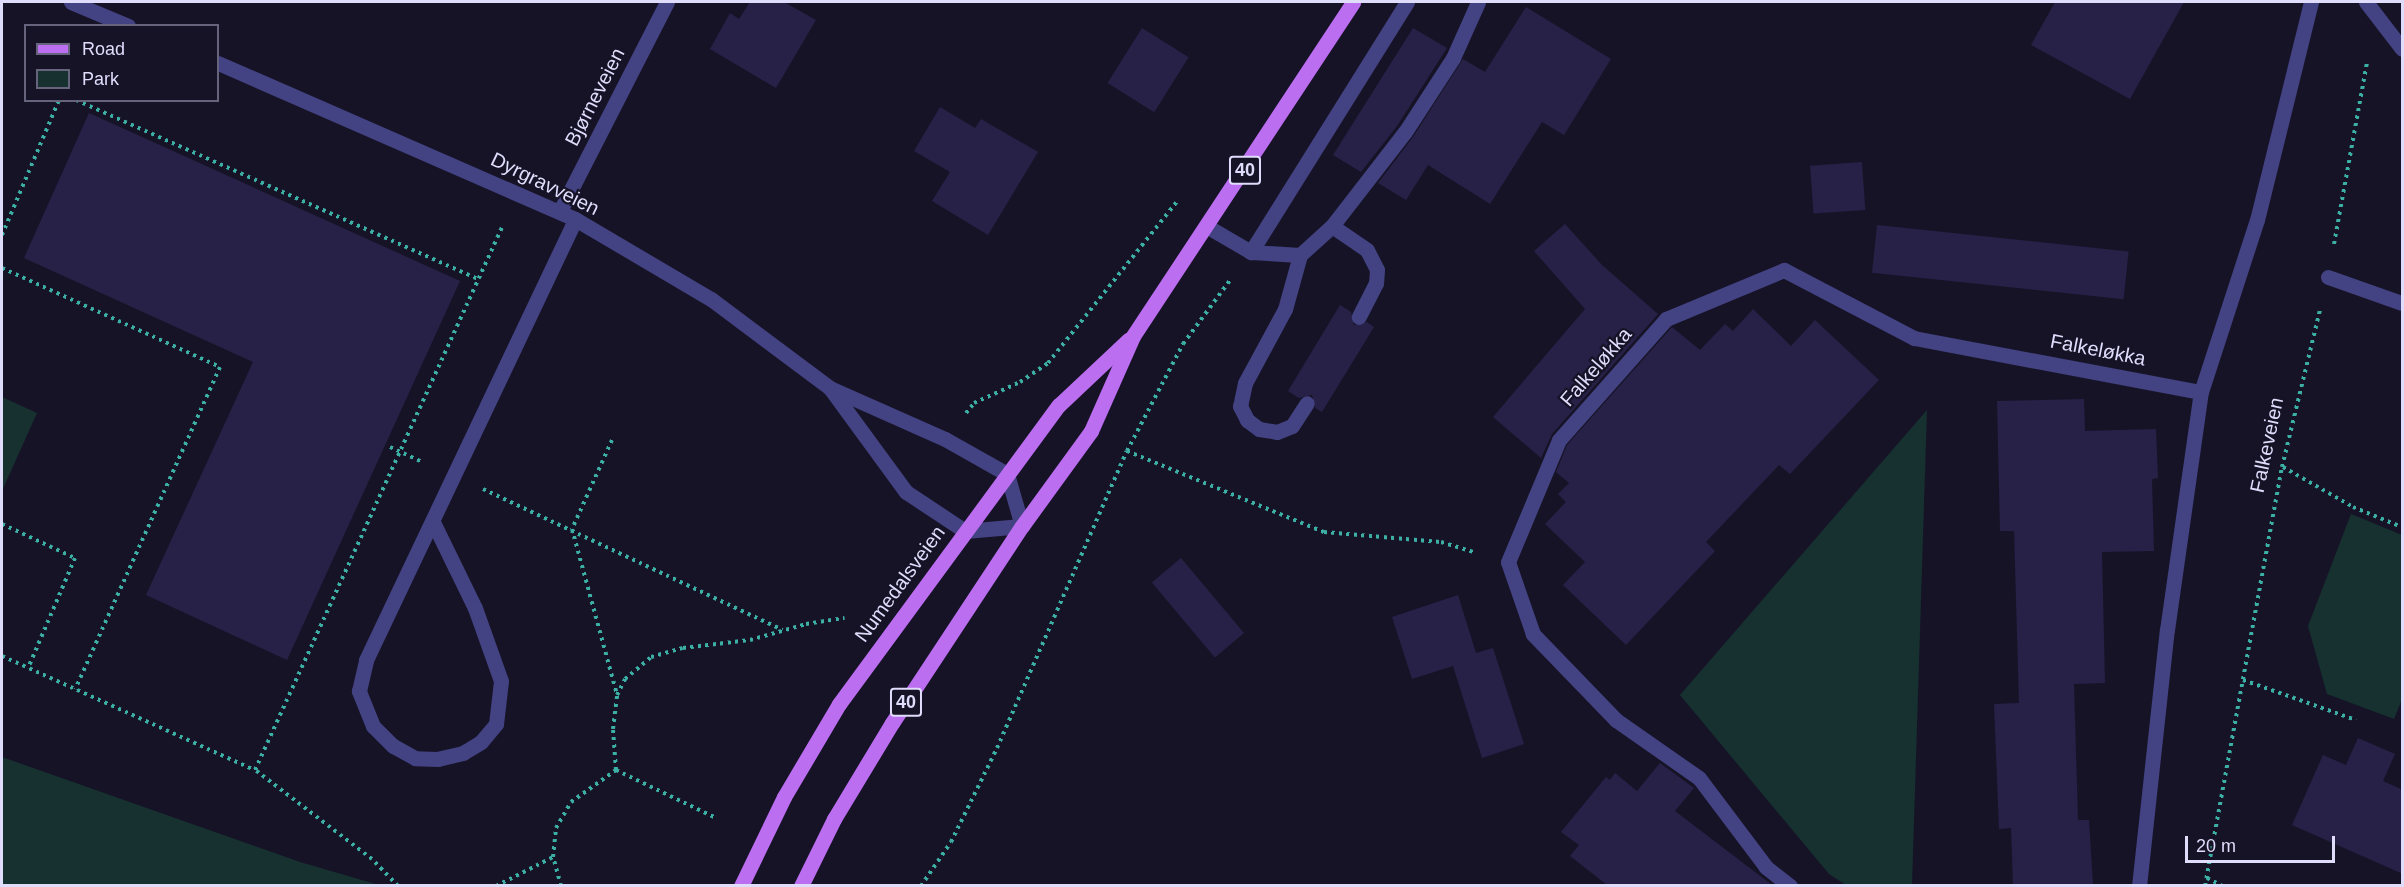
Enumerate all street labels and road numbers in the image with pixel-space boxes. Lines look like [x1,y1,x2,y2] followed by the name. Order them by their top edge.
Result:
[560,44,630,150] street label: Bjørneveien
[487,147,603,221] street label: Dyrgravveien
[1228,155,1262,185] road number: 40
[1555,323,1637,411] street label: Falkeløkka
[2048,329,2148,371] street label: Falkeløkka
[2245,395,2289,495] street label: Falkeveien
[850,521,950,647] street label: Numedalsveien
[890,687,922,717] road number: 40

